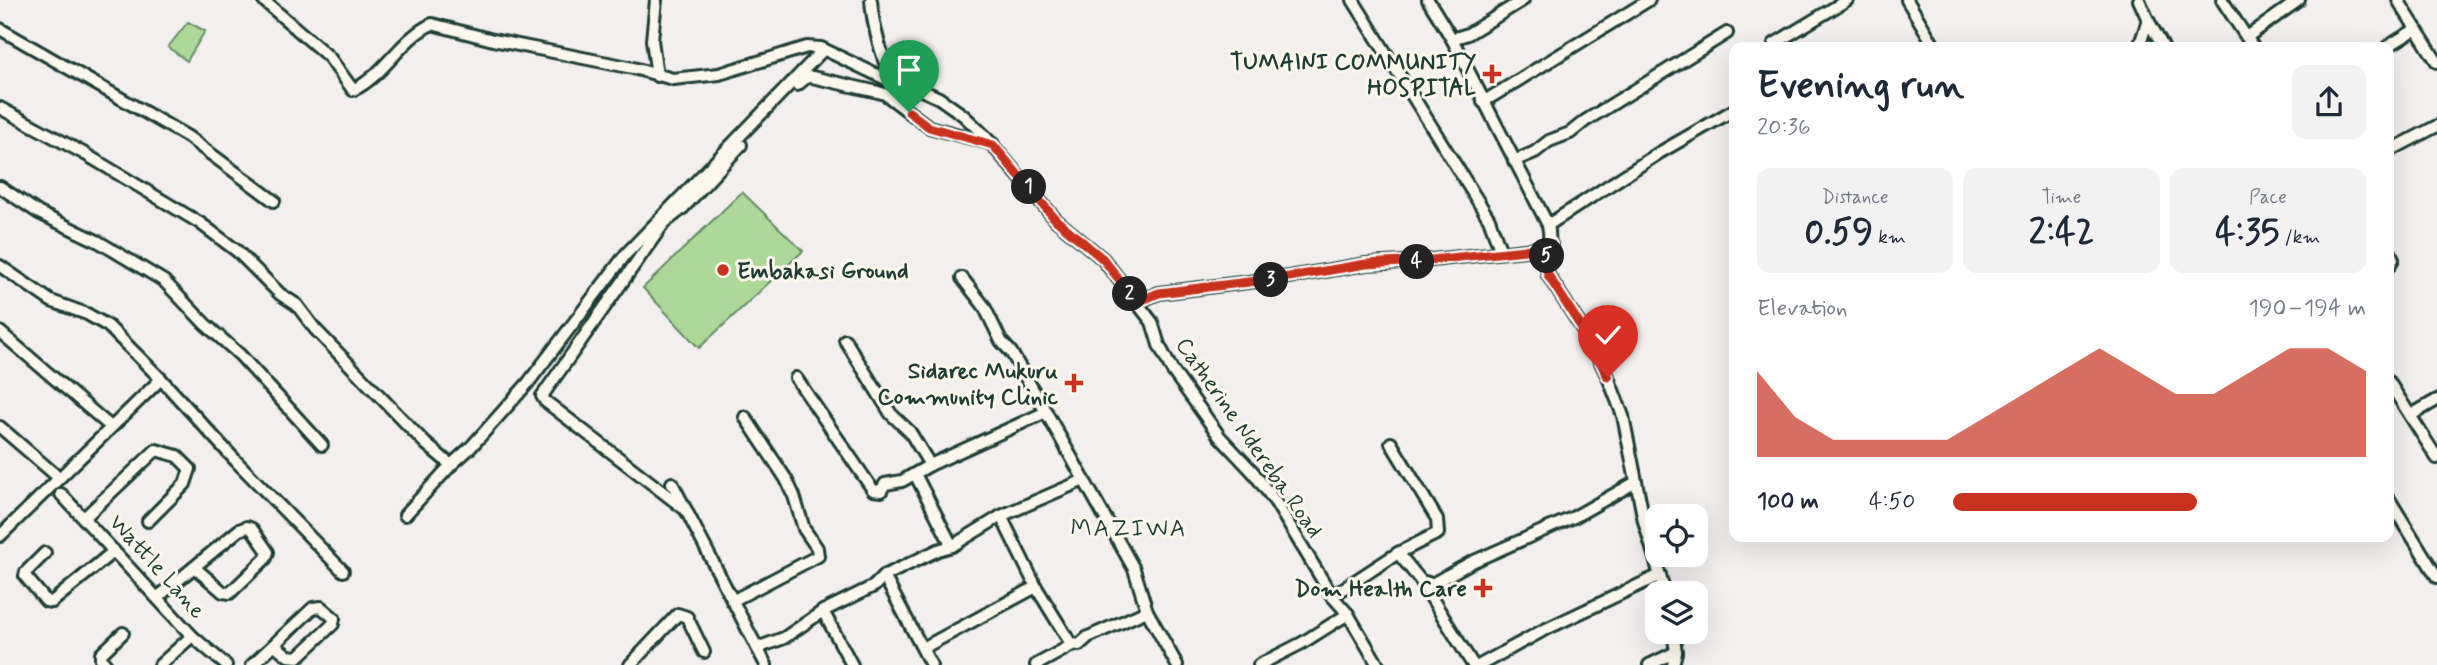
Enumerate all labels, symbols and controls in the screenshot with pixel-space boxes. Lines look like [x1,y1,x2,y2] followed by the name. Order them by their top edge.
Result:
[879,40,939,112] pin
[1230,48,1476,104] place label: TUMAINI COMMUNITY HOSPITAL
[890,51,928,89] icon: arrive
[1757,62,1964,111] text: Evening run
[1482,64,1502,84] marker: TUMAINI COMMUNITY HOSPITAL
[2292,65,2366,139] button: share
[1757,113,1811,143] text: 20:36
[1012,170,1046,204] pin: 1
[1024,174,1033,199] text: 1
[1822,185,1889,210] text: Distance
[2042,185,2081,210] text: Time
[2249,185,2287,210] text: Pace
[1804,210,1873,256] text: 0.59
[2029,210,2094,256] text: 2:42
[2215,210,2279,256] text: 4:35
[1873,225,1906,250] text: km
[2279,225,2320,250] text: /km
[1530,238,1564,274] pin: 5
[1541,243,1552,268] text: 5
[1400,244,1434,280] pin: 4
[1411,249,1422,274] text: 4
[737,257,909,287] place label: Embakasi Ground
[715,262,731,278] marker: Embakasi Ground
[1254,262,1288,298] pin: 3
[1266,267,1275,292] text: 3
[1112,276,1148,312] pin: 2
[1125,281,1134,306] text: 2
[1757,294,1848,324] text: Elevation
[2248,294,2366,324] text: 190–194 m
[1578,305,1638,377] pin
[1589,316,1627,354] icon: check
[1168,332,1329,544] street label: Catherine Ndereba Road
[877,357,1058,413] place label: Sidarec Mukuru Community Clinic
[1064,373,1084,393] marker: Sidarec Mukuru Community Clinic
[1757,487,1819,517] text: 100 m
[1869,487,1915,517] text: 4:50
[1645,504,1708,644] map controls
[1645,504,1708,567] button: locate
[102,509,211,626] street label: Wattle Lane
[1071,514,1187,545] district label: MAZIWA
[1295,575,1467,605] place label: Dom Health Care
[1473,578,1493,598] marker: Dom Health Care
[1645,581,1708,644] button: layers

